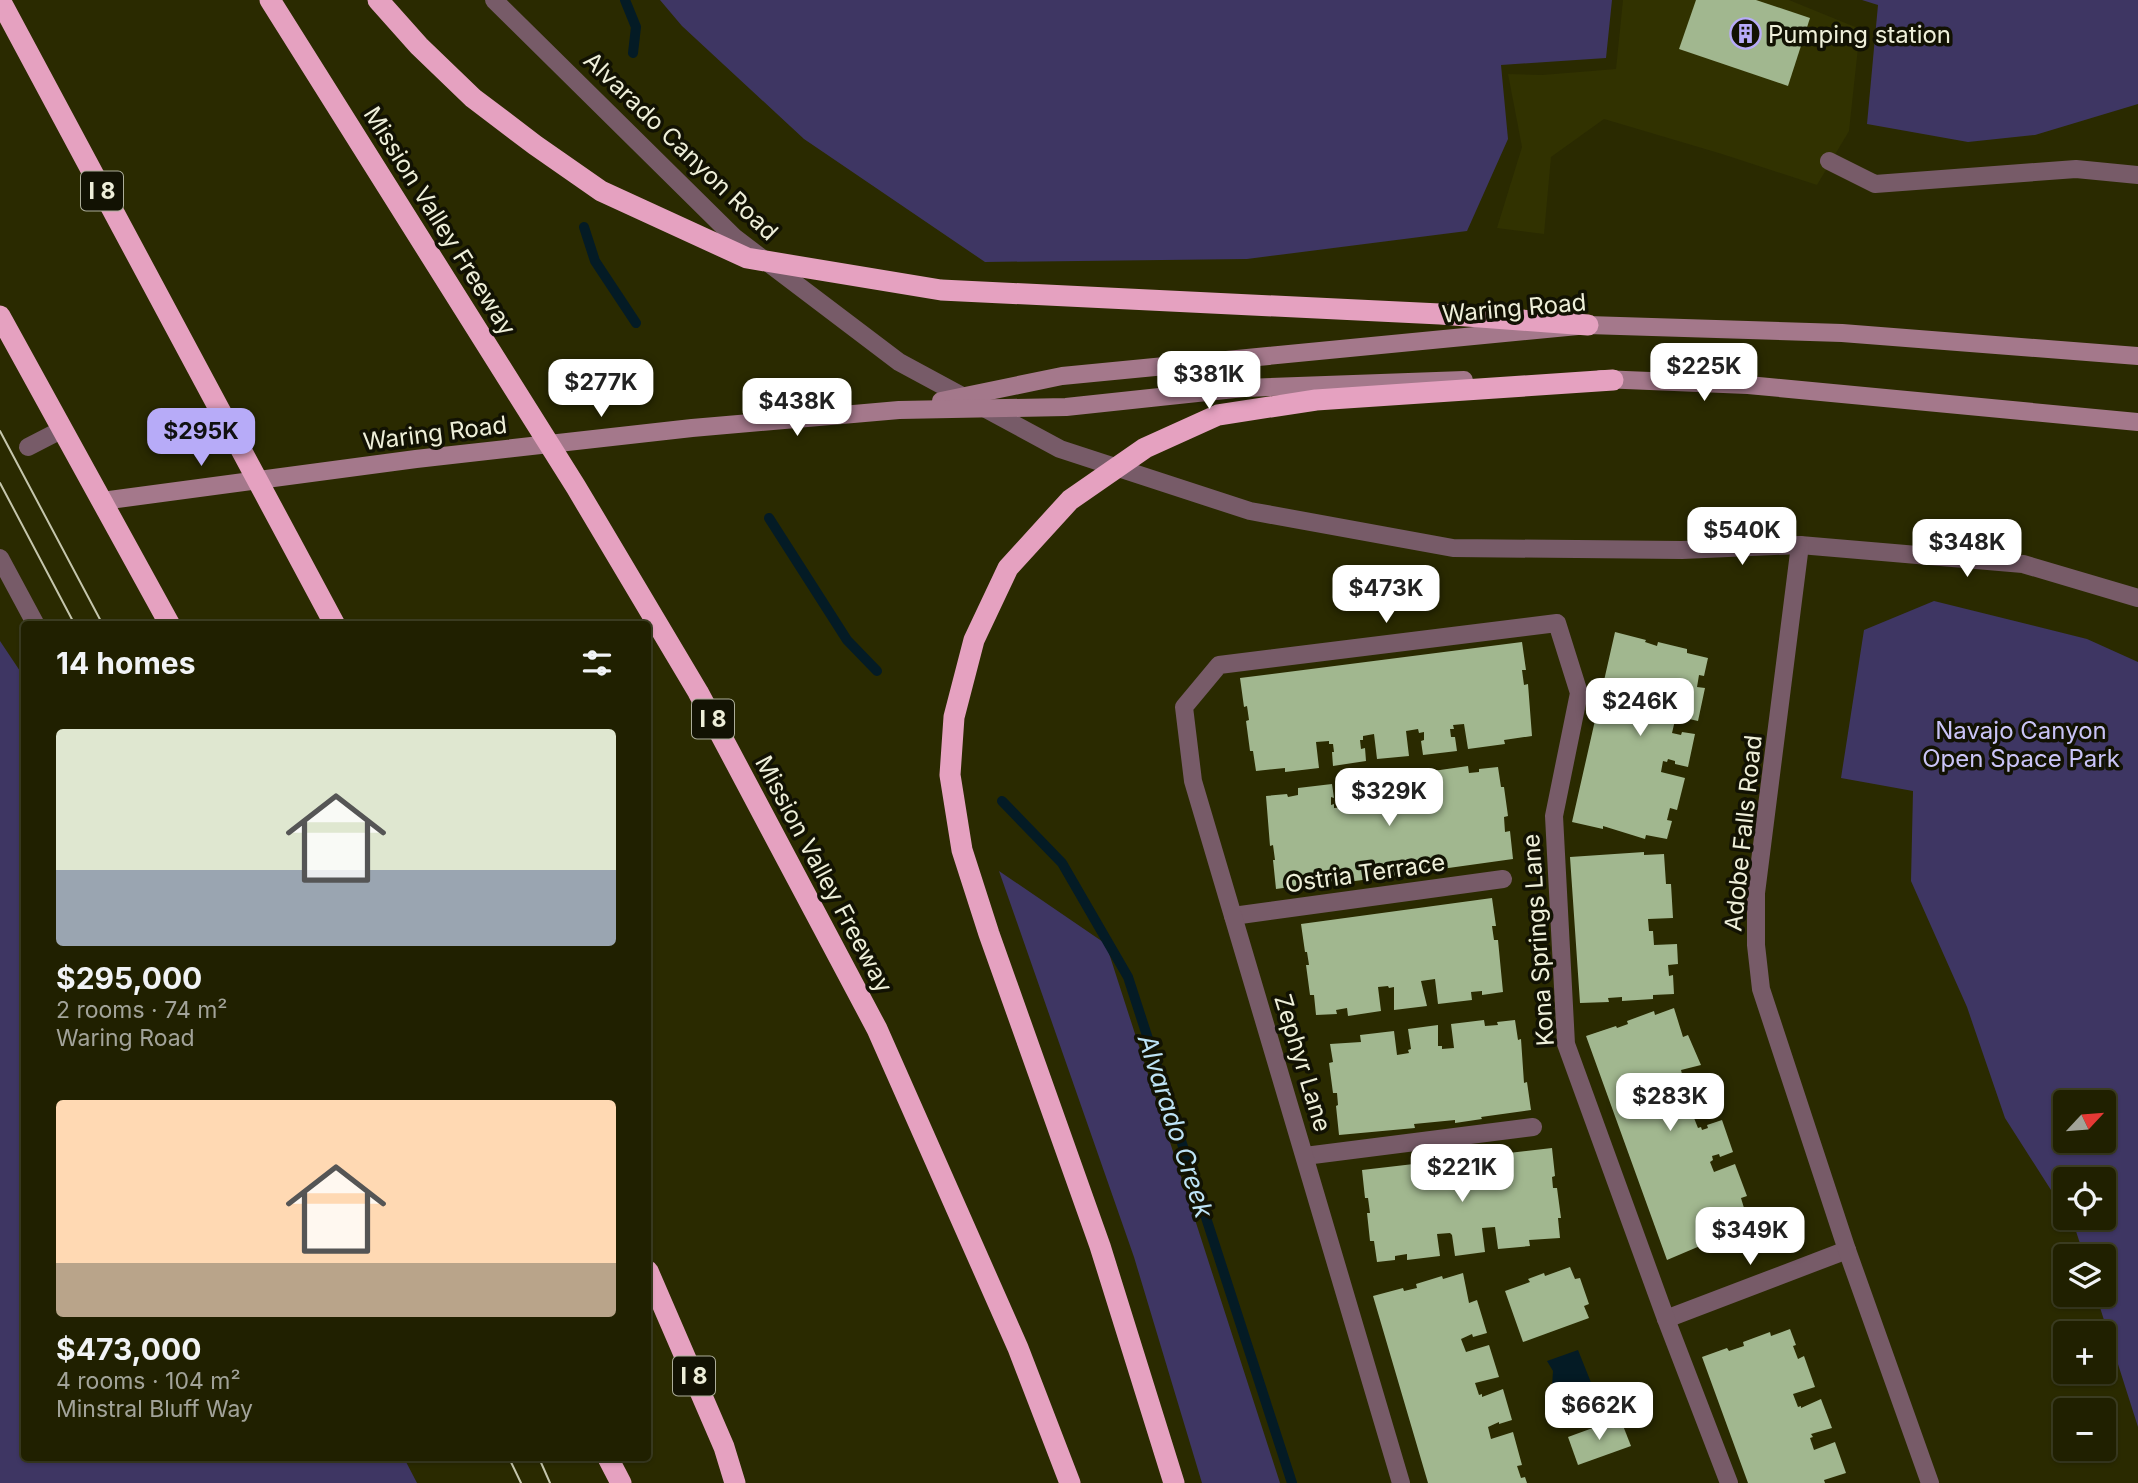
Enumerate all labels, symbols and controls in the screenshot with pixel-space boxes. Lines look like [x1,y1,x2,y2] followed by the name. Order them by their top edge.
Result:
[1728,17,1762,51] building icon: Pumping station
[1768,20,1951,49] place label: Pumping station
[578,46,784,246] street label: Alvarado Canyon Road
[358,101,522,341] street label: Mission Valley Freeway
[81,172,123,210] road number: I 8
[1441,287,1587,329] street label: Waring Road
[1655,344,1753,403] pin: $225K
[1160,352,1258,411] pin: $381K
[1666,352,1742,380] text: $225K
[552,360,650,419] pin: $277K
[1173,360,1245,388] text: $381K
[564,368,638,396] text: $277K
[748,378,846,438] pin: $438K
[759,387,835,415] text: $438K
[152,408,250,468] pin: $295K
[361,410,509,456] street label: Waring Road
[163,417,239,445] text: $295K
[1693,508,1791,567] pin: $540K
[1703,516,1781,544] text: $540K
[1918,520,2016,579] pin: $348K
[1929,528,2005,556] text: $348K
[1337,566,1435,625] pin: $473K
[1349,574,1424,602] text: $473K
[578,644,616,682] icon: filters
[56,645,195,681] text: 14 homes
[1591,678,1689,738] pin: $246K
[1602,687,1678,715] text: $246K
[692,699,734,738] road number: I 8
[1922,716,2120,773] park label: Navajo Canyon Open Space Park
[1718,733,1768,933] street label: Adobe Falls Road
[749,751,899,997] street label: Mission Valley Freeway
[1340,768,1438,828] pin: $329K
[273,775,399,901] icon: home
[1351,777,1427,805] text: $329K
[1516,833,1560,1047] street label: Kona Springs Lane
[1283,847,1447,899] street label: Ostria Terrace
[56,960,202,996] text: $295,000
[1268,991,1338,1135] street label: Zephyr Lane
[56,996,228,1024] text: 2 rooms · 74 m²
[56,1024,195,1052] text: Waring Road
[1131,1029,1220,1222] water label: Alvarado Creek
[1621,1074,1719,1133] pin: $283K
[1632,1082,1708,1110] text: $283K
[2053,1090,2116,1153] north arrow
[2053,1090,2116,1461] map controls
[1413,1144,1511,1204] pin: $221K
[273,1146,399,1272] icon: home
[1427,1153,1497,1181] text: $221K
[2053,1167,2116,1230] button: locate
[1701,1208,1799,1267] pin: $349K
[1712,1216,1788,1244] text: $349K
[2053,1244,2116,1307] button: layers
[2053,1321,2116,1384] button: +
[56,1331,201,1367] text: $473,000
[673,1357,715,1396] road number: I 8
[56,1367,241,1395] text: 4 rooms · 104 m²
[1550,1382,1648,1442] pin: $662K
[1561,1391,1637,1419] text: $662K
[56,1395,253,1423] text: Minstral Bluff Way
[2053,1398,2116,1461] button: −

